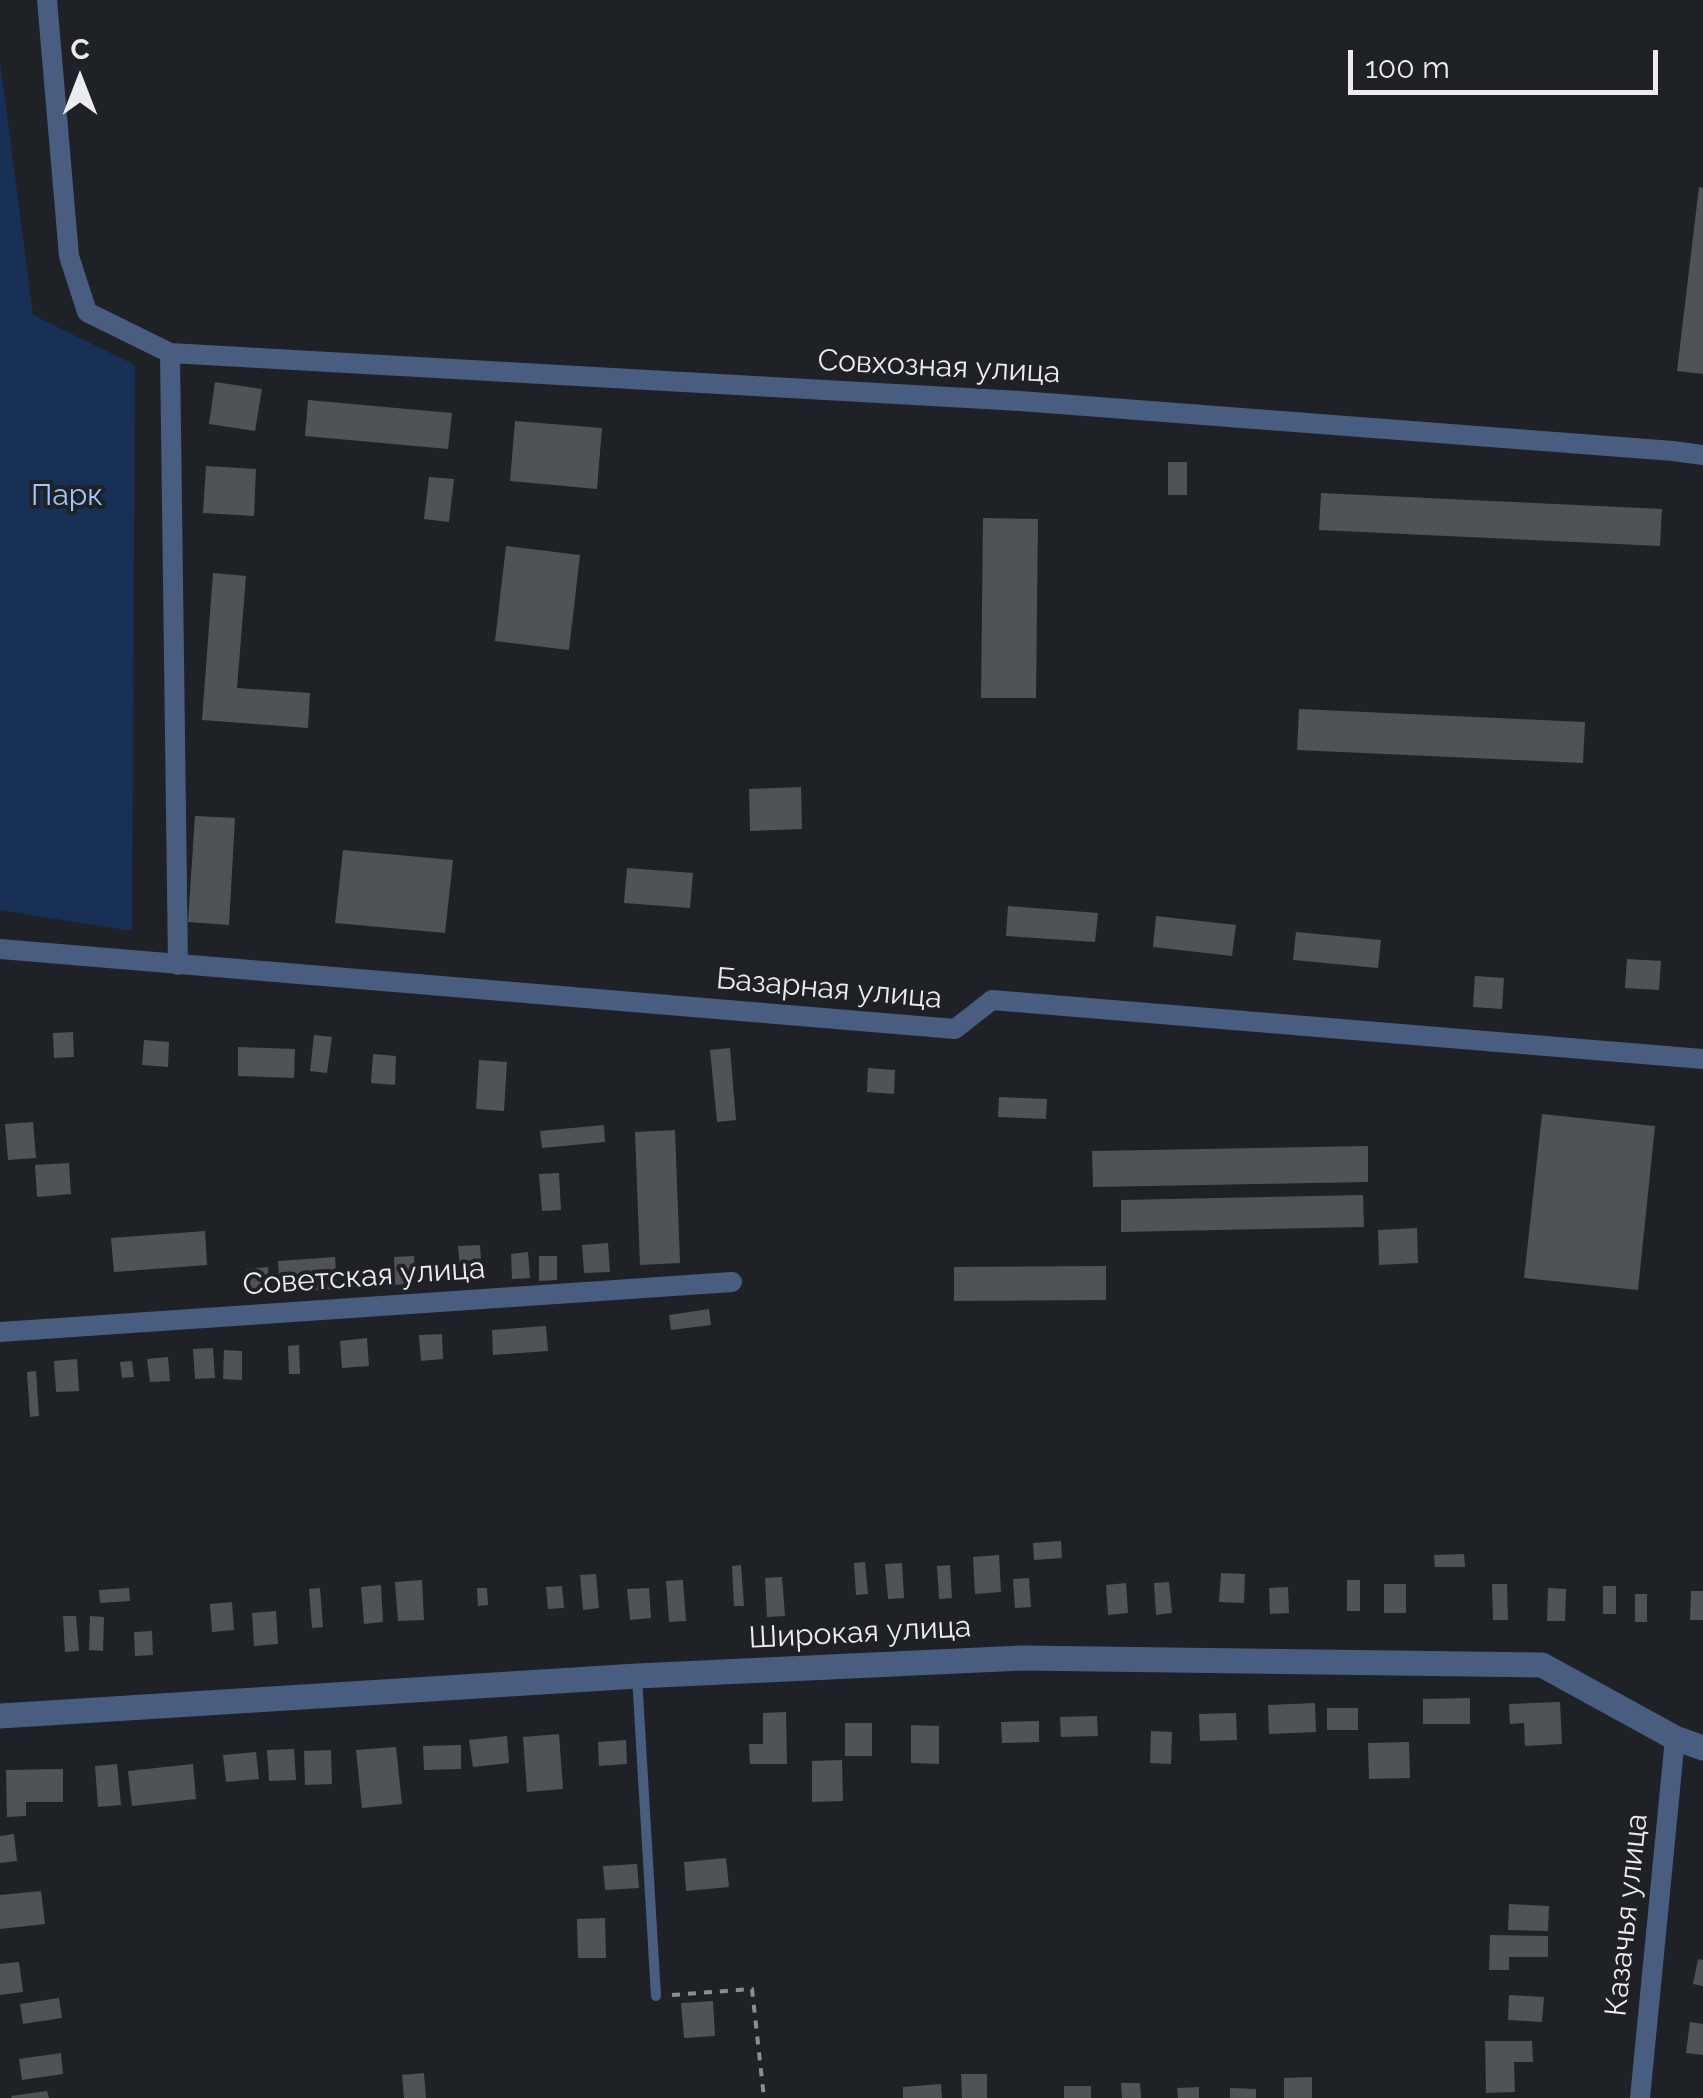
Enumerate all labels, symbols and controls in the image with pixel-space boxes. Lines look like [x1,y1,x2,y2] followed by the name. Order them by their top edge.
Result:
[30,30,130,130] north arrow
[1353,30,1663,92] scale bar
[70,33,90,66] text: С
[1365,50,1450,85] text: 100 m
[817,343,1061,391] street label: Совхозная улица
[31,478,103,514] park label: Парк
[715,961,943,1017] street label: Базарная улица
[242,1251,486,1303] street label: Советская улица
[748,1609,972,1657] street label: Широкая улица
[1598,1812,1656,2018] street label: Казачья улица

